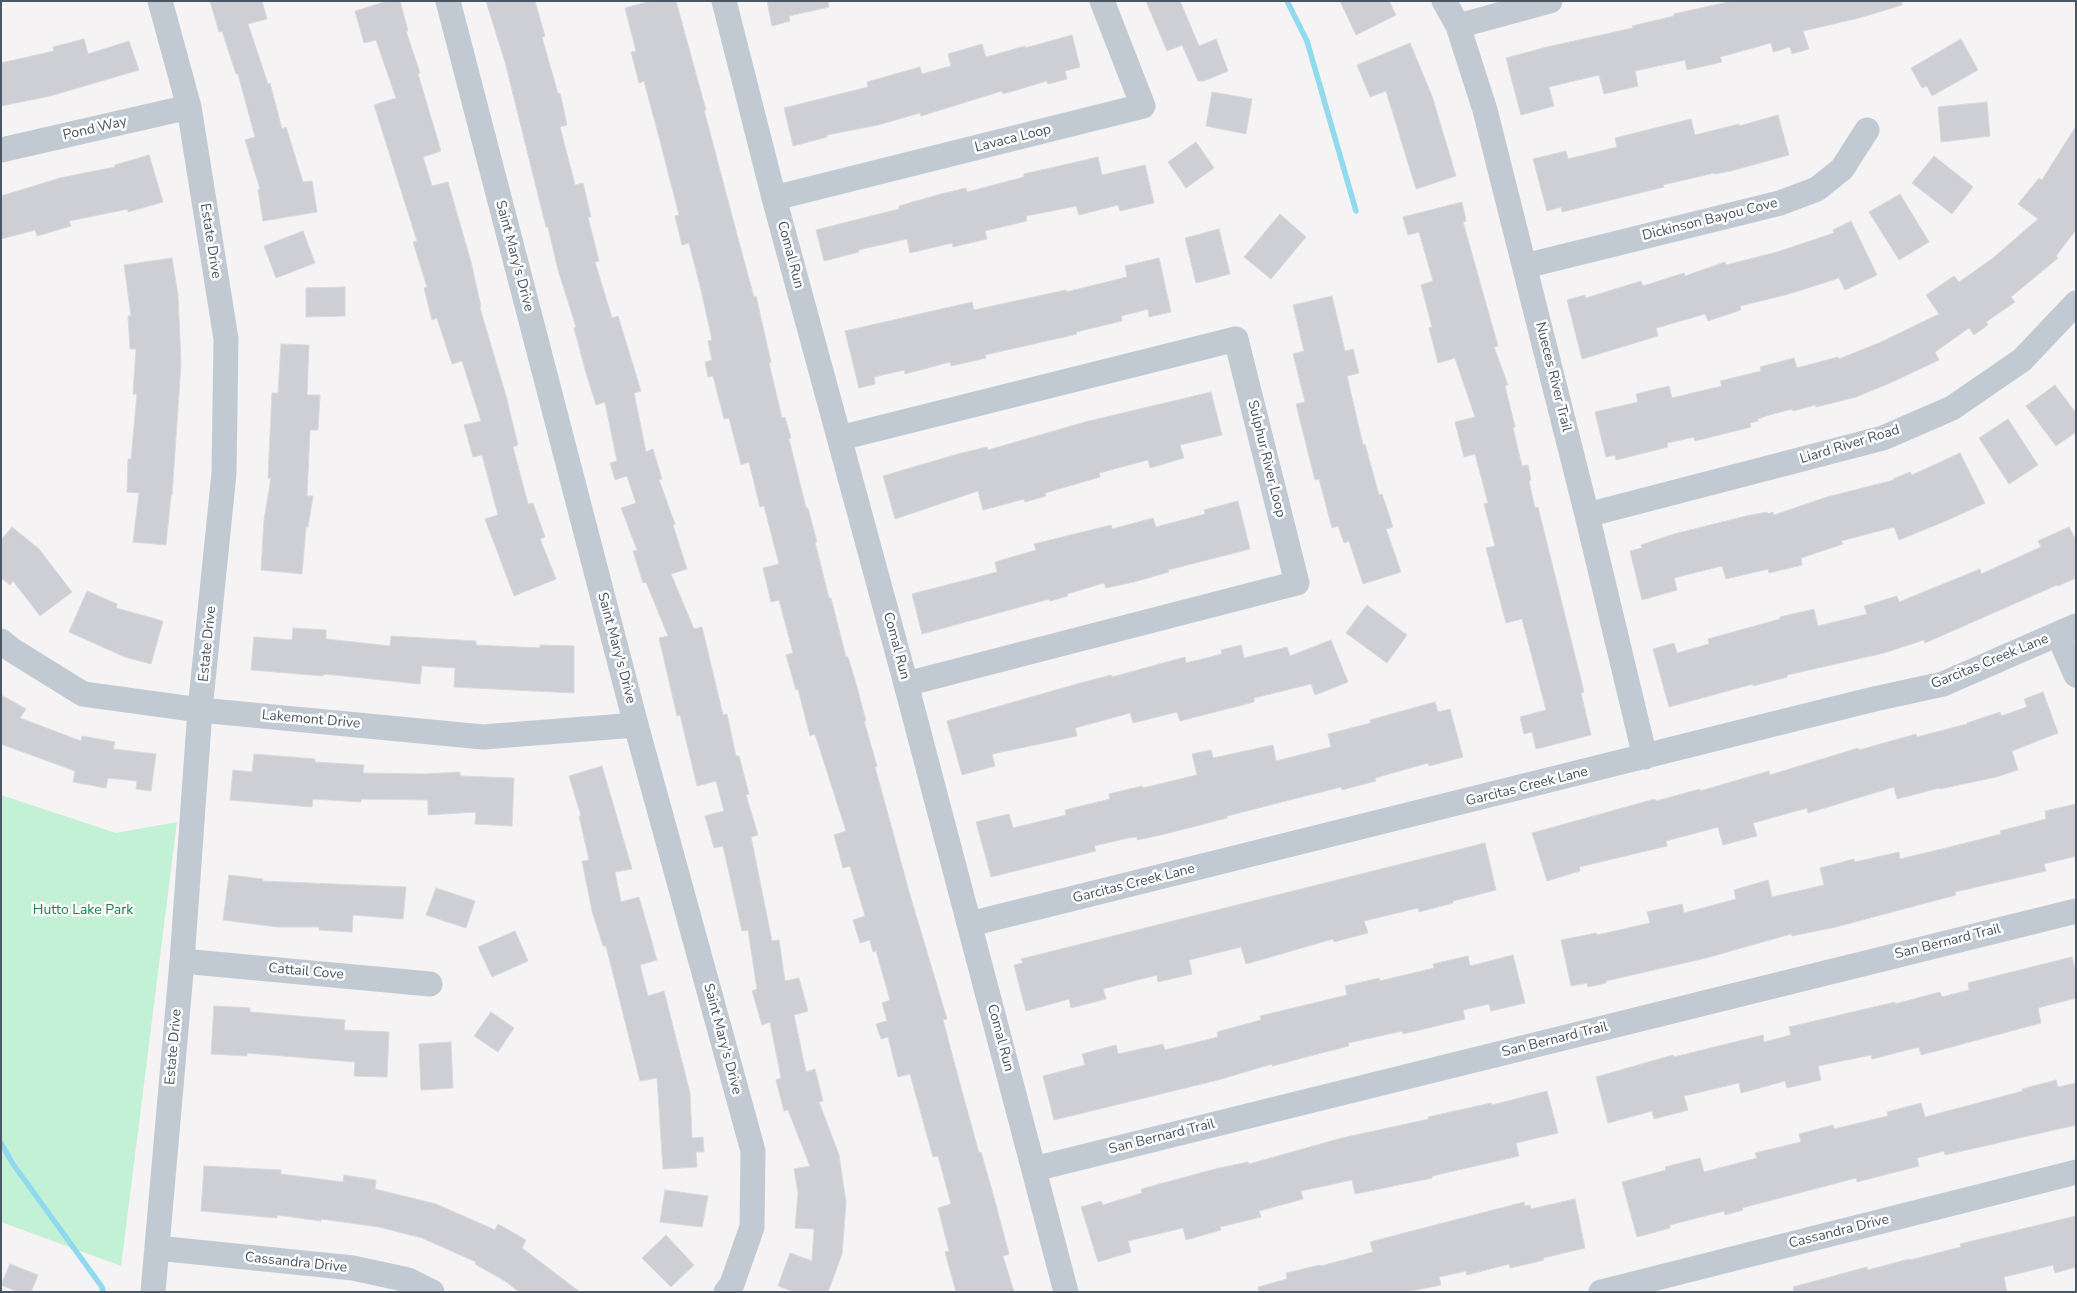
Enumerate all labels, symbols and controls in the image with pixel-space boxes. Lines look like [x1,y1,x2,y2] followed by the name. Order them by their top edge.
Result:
[61,113,129,145] street label: Pond Way
[973,121,1053,157] street label: Lavaca Loop
[1641,195,1779,245] street label: Dickinson Bayou Cove
[491,199,537,313] street label: Saint Mary's Drive
[196,202,224,280] street label: Estate Drive
[773,219,807,291] street label: Comal Run
[1531,320,1575,434] street label: Nueces River Trail
[1243,399,1289,519] street label: Sulphur River Loop
[1798,422,1902,468] street label: Liard River Road
[593,591,639,705] street label: Saint Mary's Drive
[196,605,220,683] street label: Estate Drive
[879,610,913,682] street label: Comal Run
[1929,631,2051,693] street label: Garcitas Creek Lane
[261,707,361,733] street label: Lakemont Drive
[1464,764,1590,810] street label: Garcitas Creek Lane
[1071,861,1197,907] street label: Garcitas Creek Lane
[33,903,133,919] park label: Hutto Lake Park
[1893,921,2003,963] street label: San Bernard Trail
[268,960,344,984] street label: Cattail Cove
[699,982,745,1096] street label: Saint Mary's Drive
[983,1002,1017,1074] street label: Comal Run
[162,1008,186,1086] street label: Estate Drive
[1500,1019,1610,1061] street label: San Bernard Trail
[1107,1116,1217,1158] street label: San Bernard Trail
[1787,1211,1891,1253] street label: Cassandra Drive
[244,1249,348,1277] street label: Cassandra Drive

